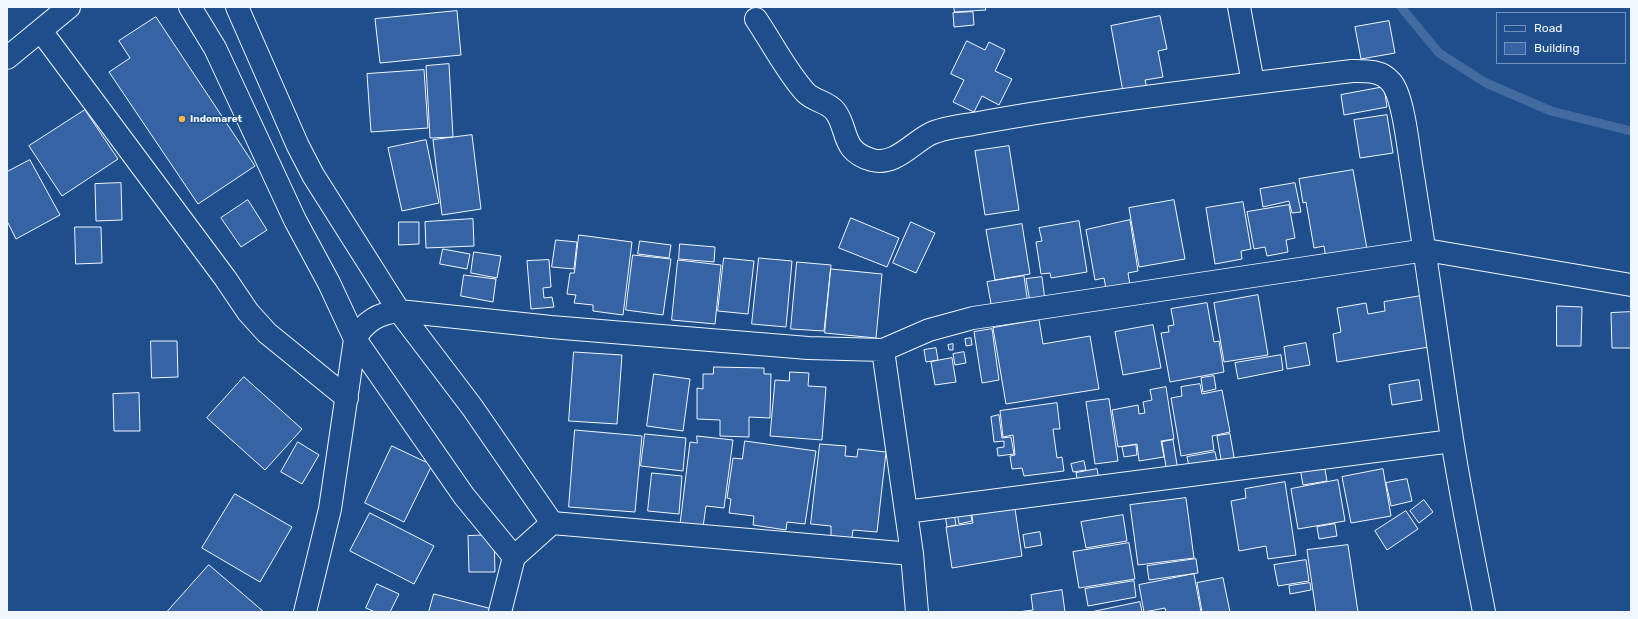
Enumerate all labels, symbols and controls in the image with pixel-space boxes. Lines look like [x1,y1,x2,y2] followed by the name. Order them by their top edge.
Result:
[1496,12,1626,64] legend
[1534,21,1562,35] text: Road
[1534,41,1580,55] text: Building
[190,113,242,125] place label: Indomaret
[177,114,187,124] marker: Indomaret

